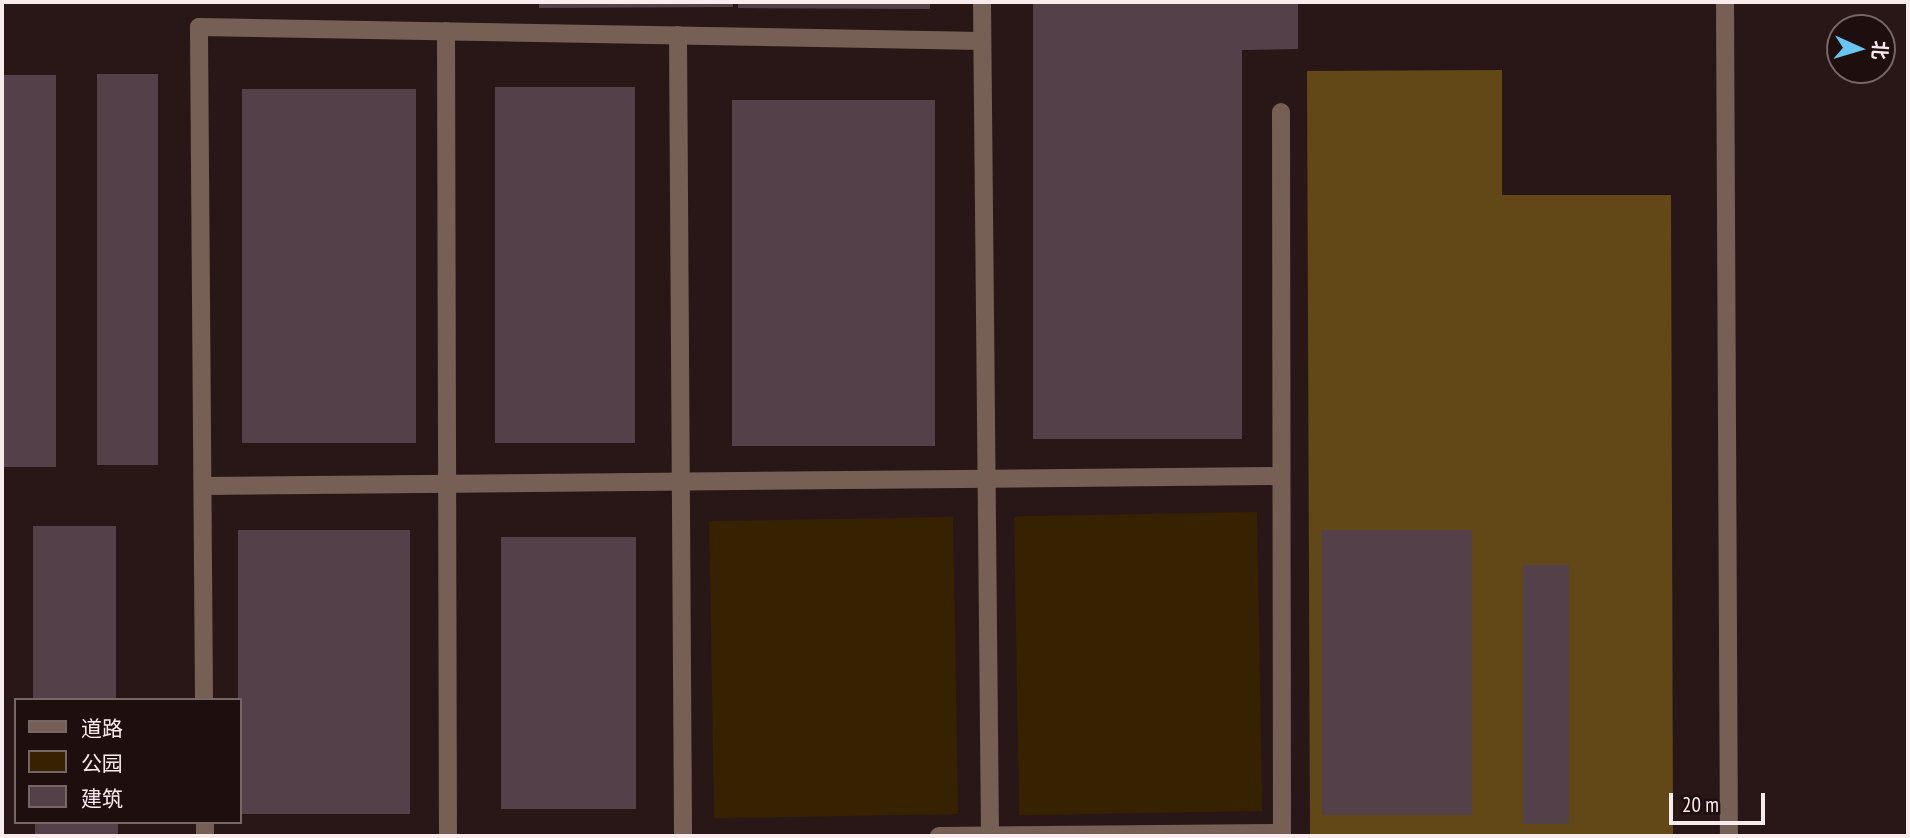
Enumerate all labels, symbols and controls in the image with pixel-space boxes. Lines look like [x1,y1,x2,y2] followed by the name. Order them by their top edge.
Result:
[1826,14,1896,84] north arrow
[1867,40,1893,61] text: 北
[14,698,242,824] legend
[81,715,123,742] text: 道路
[81,750,123,777] text: 公园
[1672,778,1768,822] scale bar
[81,785,123,812] text: 建筑
[1682,791,1719,818] text: 20 m

